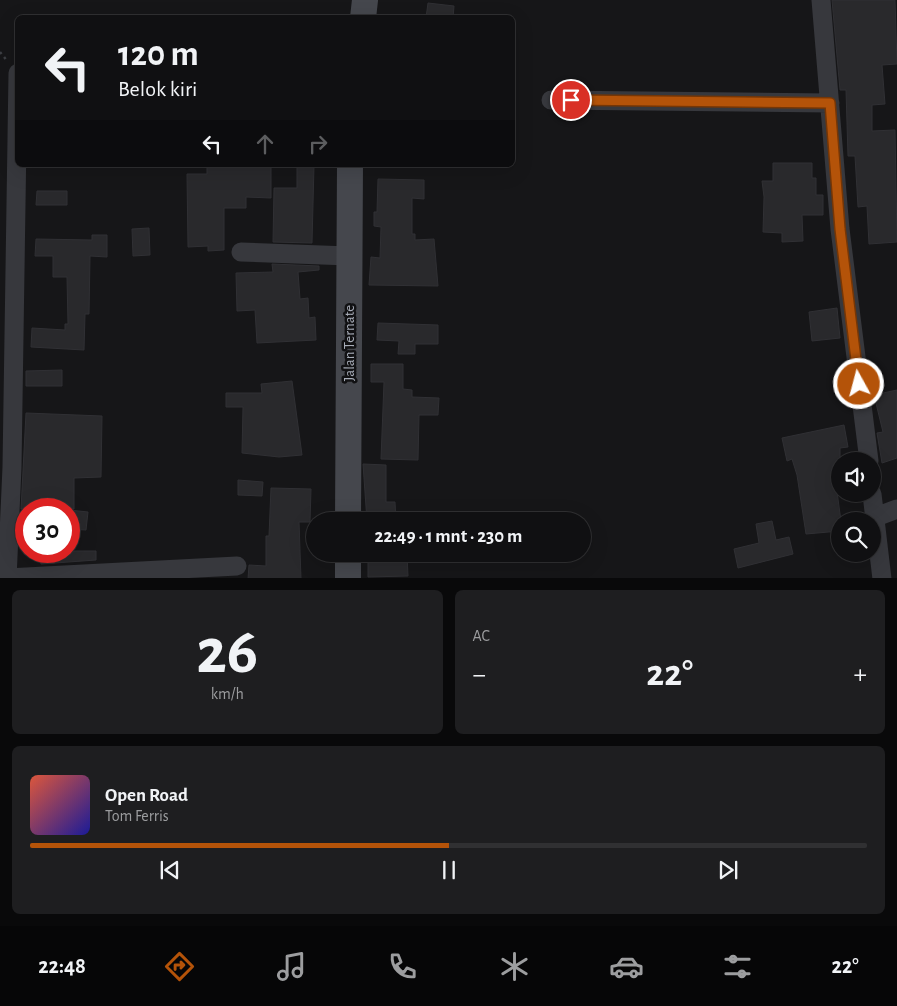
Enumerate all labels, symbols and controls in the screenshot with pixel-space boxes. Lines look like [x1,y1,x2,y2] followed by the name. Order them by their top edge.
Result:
[35,35,100,100] icon: left
[118,37,199,72] text: 120 m
[118,78,197,100] text: Belok kiri
[550,79,592,121] pin
[557,86,585,114] icon: arrive
[198,130,226,158] icon: left
[251,130,279,158] icon: ahead
[304,130,332,158] icon: right
[342,305,357,381] street label: Jalan Ternate
[832,357,884,409] position arrow
[831,452,881,562] map controls
[831,452,881,502] button: sound
[15,498,80,563] speed limit sign: 30
[831,512,881,562] button: search
[375,527,522,546] text: 22:49 · 1 mnt · 230 m
[196,620,258,685] text: 26
[473,628,490,644] text: AC
[646,655,693,693] text: 22°
[473,661,486,689] text: −
[854,661,867,689] text: +
[211,686,244,702] text: km/h
[105,786,188,805] text: Open Road
[105,808,169,824] text: Tom Ferris
[156,856,184,884] icon: previous
[435,856,463,884] icon: pause
[714,856,742,884] icon: next
[162,949,197,984] icon: directions
[274,949,309,984] icon: music
[385,949,420,984] icon: phone
[497,949,532,984] icon: climate
[609,949,644,984] icon: car
[720,949,755,984] icon: filters
[38,955,86,977] text: 22:48
[832,955,859,977] text: 22°

